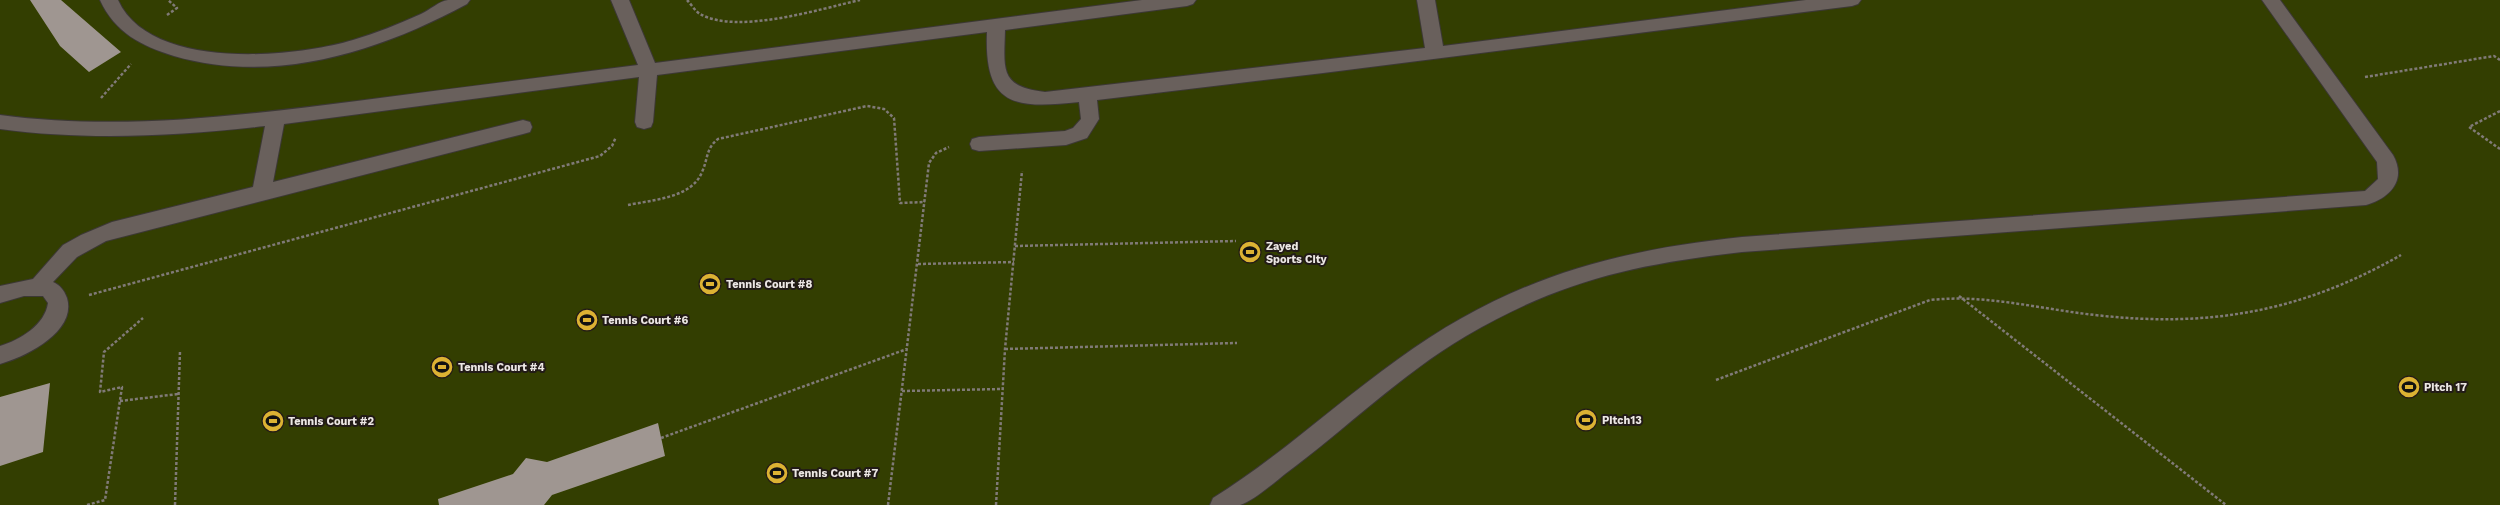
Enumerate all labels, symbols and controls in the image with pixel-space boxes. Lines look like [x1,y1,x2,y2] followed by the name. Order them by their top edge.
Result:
[1237,239,1263,265] sports icon: Zayed Sports City
[1266,240,1327,266] place label: Zayed Sports City
[697,271,723,297] sports icon: Tennis Court #8
[726,278,812,291] place label: Tennis Court #8
[574,307,600,333] sports icon: Tennis Court #6
[602,314,688,327] place label: Tennis Court #6
[429,354,455,380] sports icon: Tennis Court #4
[458,361,545,374] place label: Tennis Court #4
[2396,374,2422,400] sports icon: Pitch 17
[2424,381,2467,394] place label: Pitch 17
[1573,407,1599,433] sports icon: Pitch13
[260,408,286,434] sports icon: Tennis Court #2
[1602,414,1642,427] place label: Pitch13
[288,415,374,428] place label: Tennis Court #2
[764,460,790,486] sports icon: Tennis Court #7
[792,467,878,480] place label: Tennis Court #7

